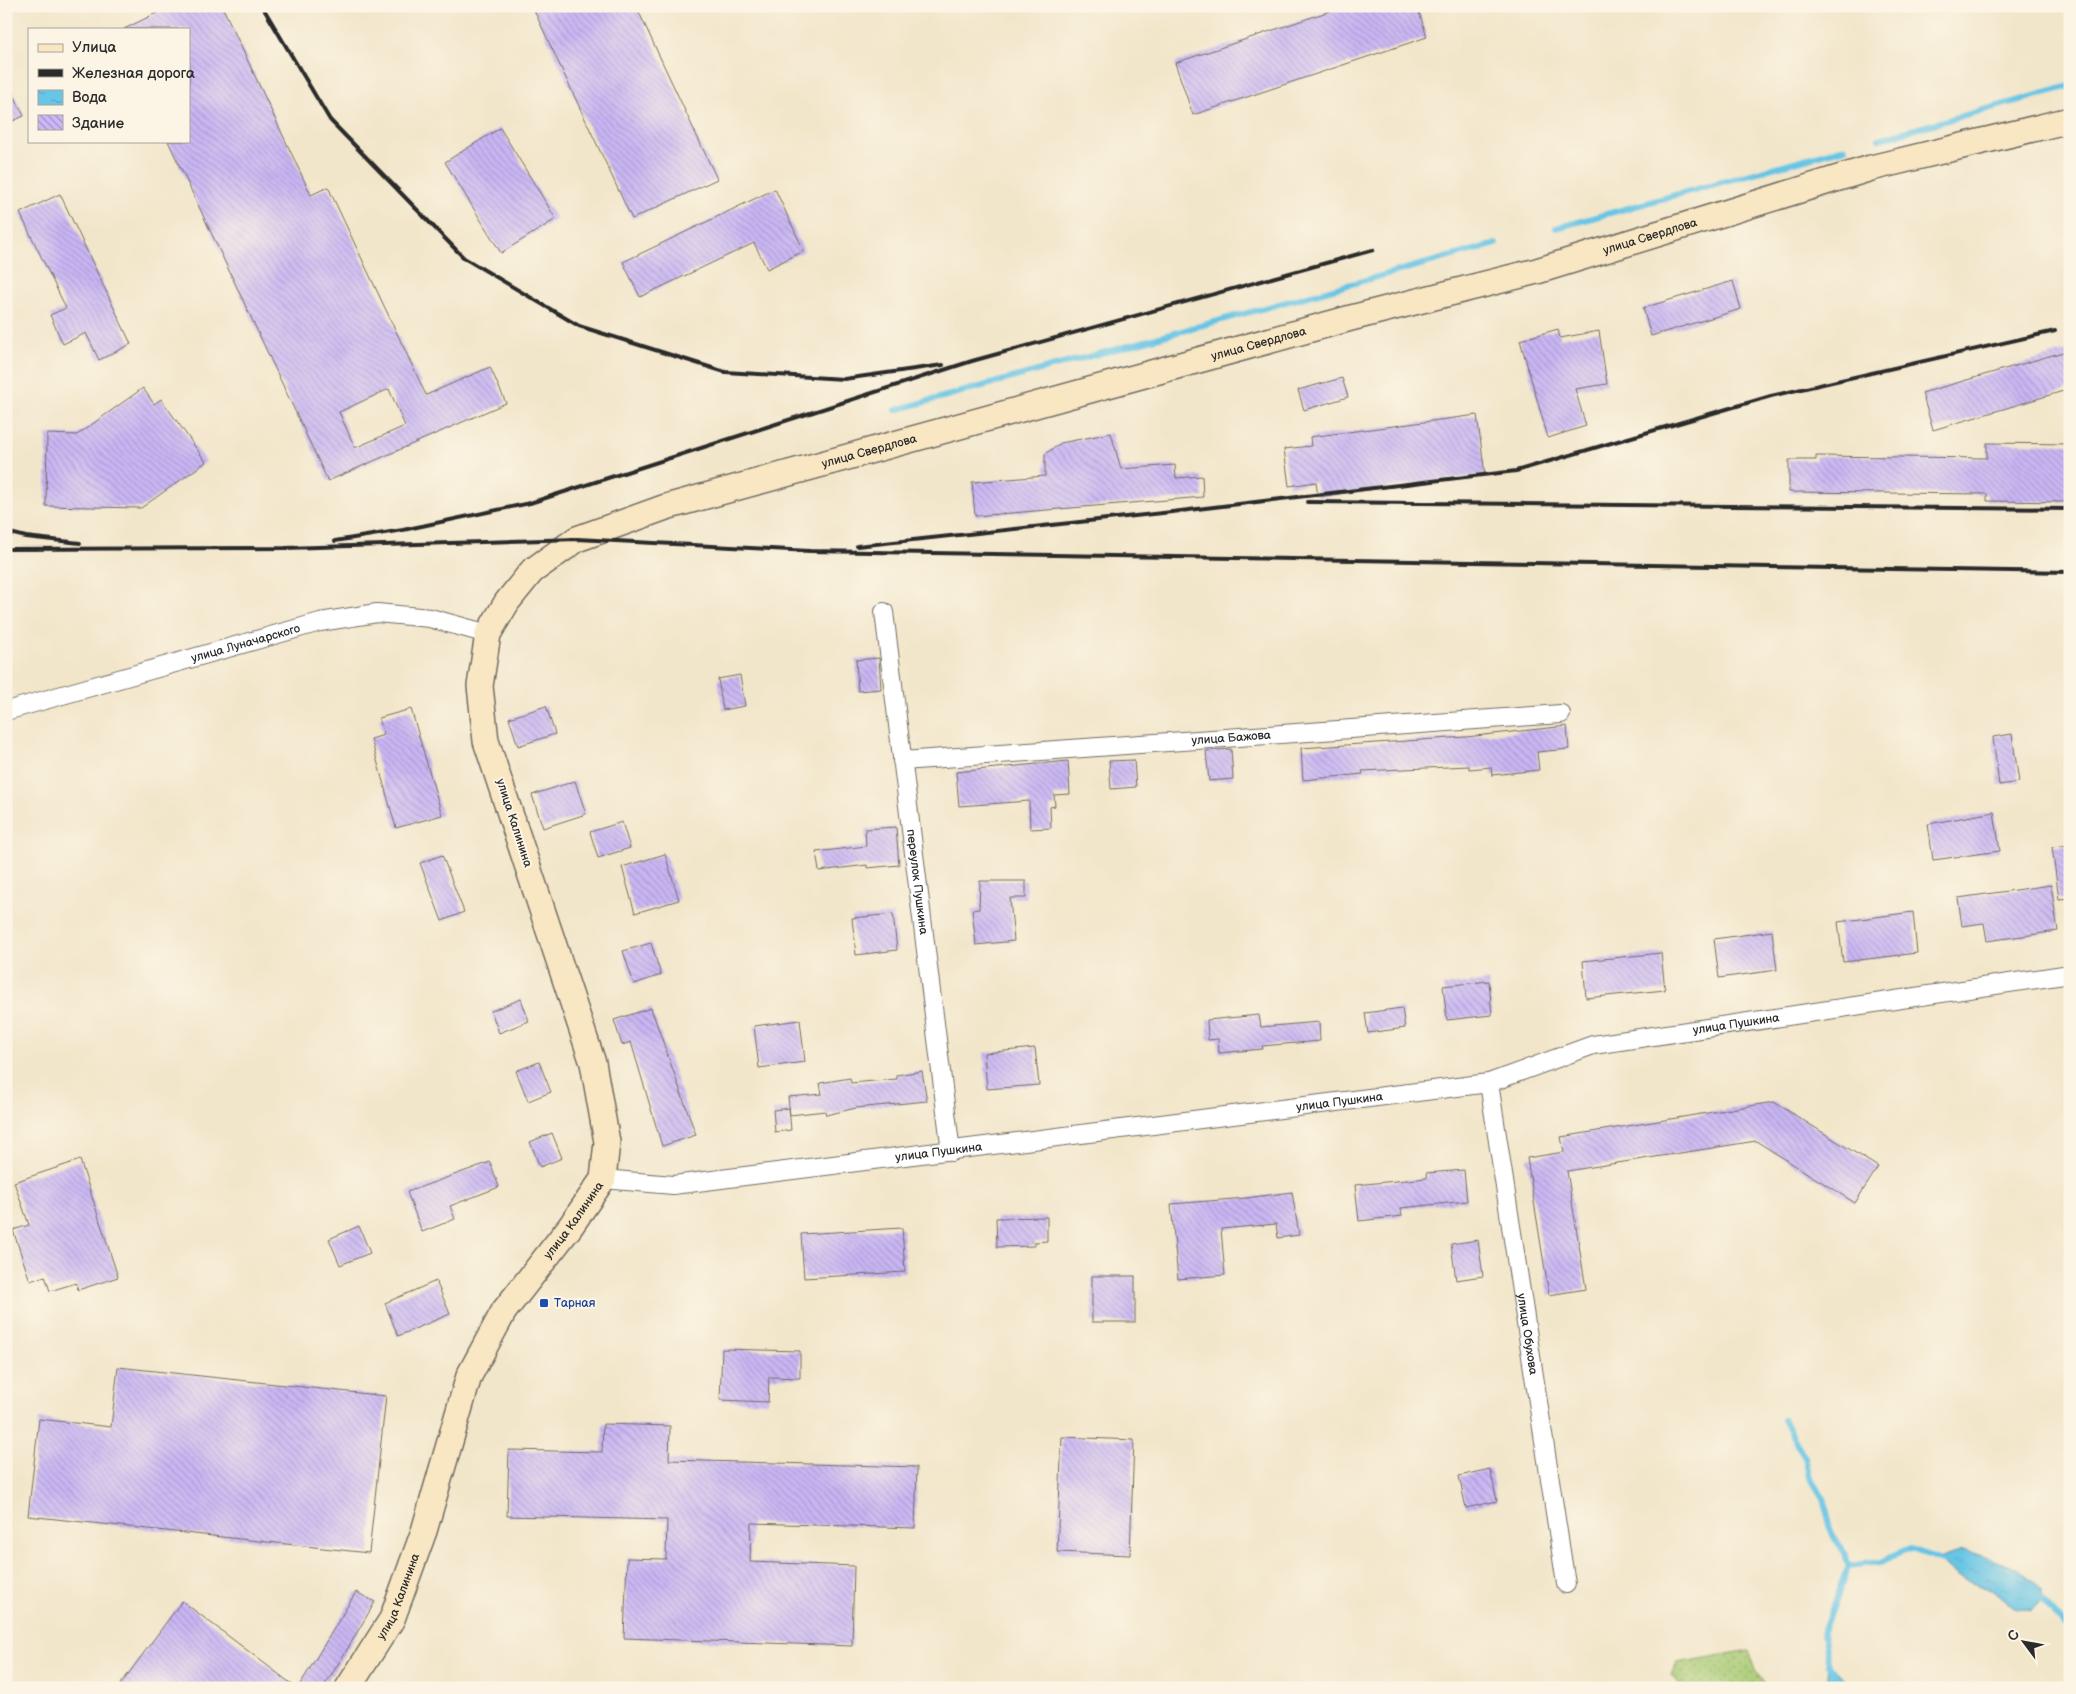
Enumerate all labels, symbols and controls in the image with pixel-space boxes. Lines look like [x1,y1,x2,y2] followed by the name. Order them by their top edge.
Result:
[28,28,190,142] legend
[72,38,117,57] text: Улица
[72,64,195,83] text: Железная дорога
[72,88,107,107] text: Вода
[72,114,124,133] text: Здание
[1601,215,1699,258] street label: улица Свердлова
[1209,323,1308,364] street label: улица Свердлова
[820,431,918,471] street label: улица Свердлова
[189,621,302,666] street label: улица Луначарского
[1191,727,1271,748] street label: улица Бажова
[493,777,535,869] street label: улица Калинина
[904,828,931,936] street label: переулок Пушкина
[1692,1010,1780,1038] street label: улица Пушкина
[1295,1089,1384,1115] street label: улица Пушкина
[894,1139,983,1165] street label: улица Пушкина
[540,1179,607,1262] street label: улица Калинина
[1514,1292,1541,1376] street label: улица Обухова
[554,1296,596,1311] place label: Тарная
[538,1297,550,1309] marker: Тарная
[373,1551,423,1642] street label: улица Калинина
[1998,1616,2048,1666] north arrow
[2004,1627,2023,1644] text: С

